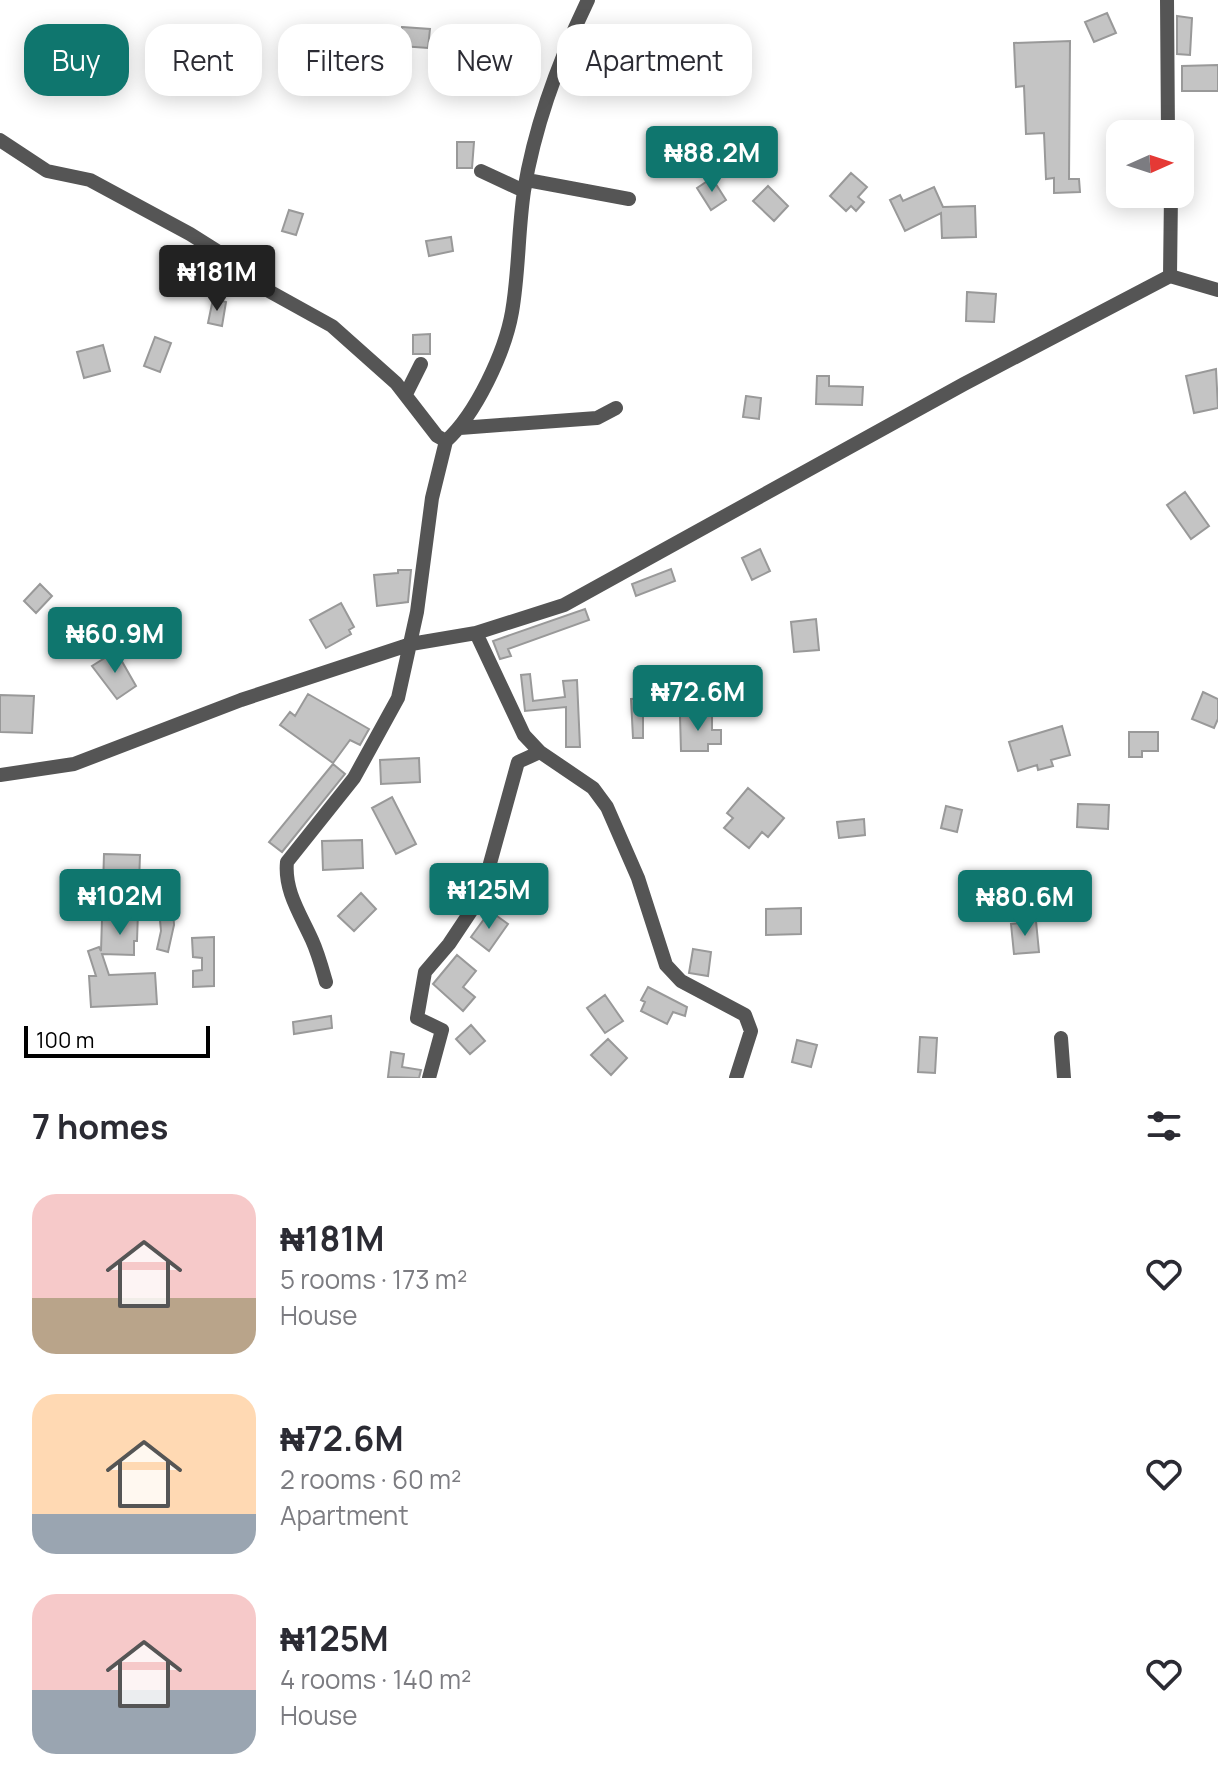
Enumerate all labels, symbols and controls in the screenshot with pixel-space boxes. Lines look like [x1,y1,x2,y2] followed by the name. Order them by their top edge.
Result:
[24,24,129,96] chip: Buy
[145,24,262,96] chip: Rent
[278,24,412,96] chip: Filters
[428,24,541,96] chip: New
[557,24,752,96] chip: Apartment
[1106,120,1194,208] north arrow
[1106,120,1194,208] map controls
[647,126,777,194] pin: ₦88.2M
[664,134,760,170] text: ₦88.2M
[161,245,273,313] pin: ₦181M
[177,253,257,289] text: ₦181M
[50,607,180,675] pin: ₦60.9M
[66,615,164,651] text: ₦60.9M
[633,665,763,733] pin: ₦72.6M
[651,673,745,709] text: ₦72.6M
[433,863,545,931] pin: ₦125M
[64,869,176,937] pin: ₦102M
[960,870,1090,938] pin: ₦80.6M
[447,871,531,907] text: ₦125M
[78,877,163,913] text: ₦102M
[976,878,1074,914] text: ₦80.6M
[24,1022,210,1058] scale bar
[36,1025,94,1055] text: 100 m
[32,1103,168,1149] text: 7 homes
[1142,1104,1186,1148] icon: filters
[280,1215,384,1261] text: ₦181M
[96,1226,192,1322] icon: home
[1142,1252,1186,1296] icon: heart
[280,1261,467,1297] text: 5 rooms · 173 m²
[280,1297,357,1333] text: House
[280,1415,403,1461] text: ₦72.6M
[96,1426,192,1522] icon: home
[1142,1452,1186,1496] icon: heart
[280,1461,462,1497] text: 2 rooms · 60 m²
[280,1497,409,1533] text: Apartment
[280,1615,389,1661] text: ₦125M
[96,1626,192,1722] icon: home
[1142,1652,1186,1696] icon: heart
[280,1661,471,1697] text: 4 rooms · 140 m²
[280,1697,357,1733] text: House

